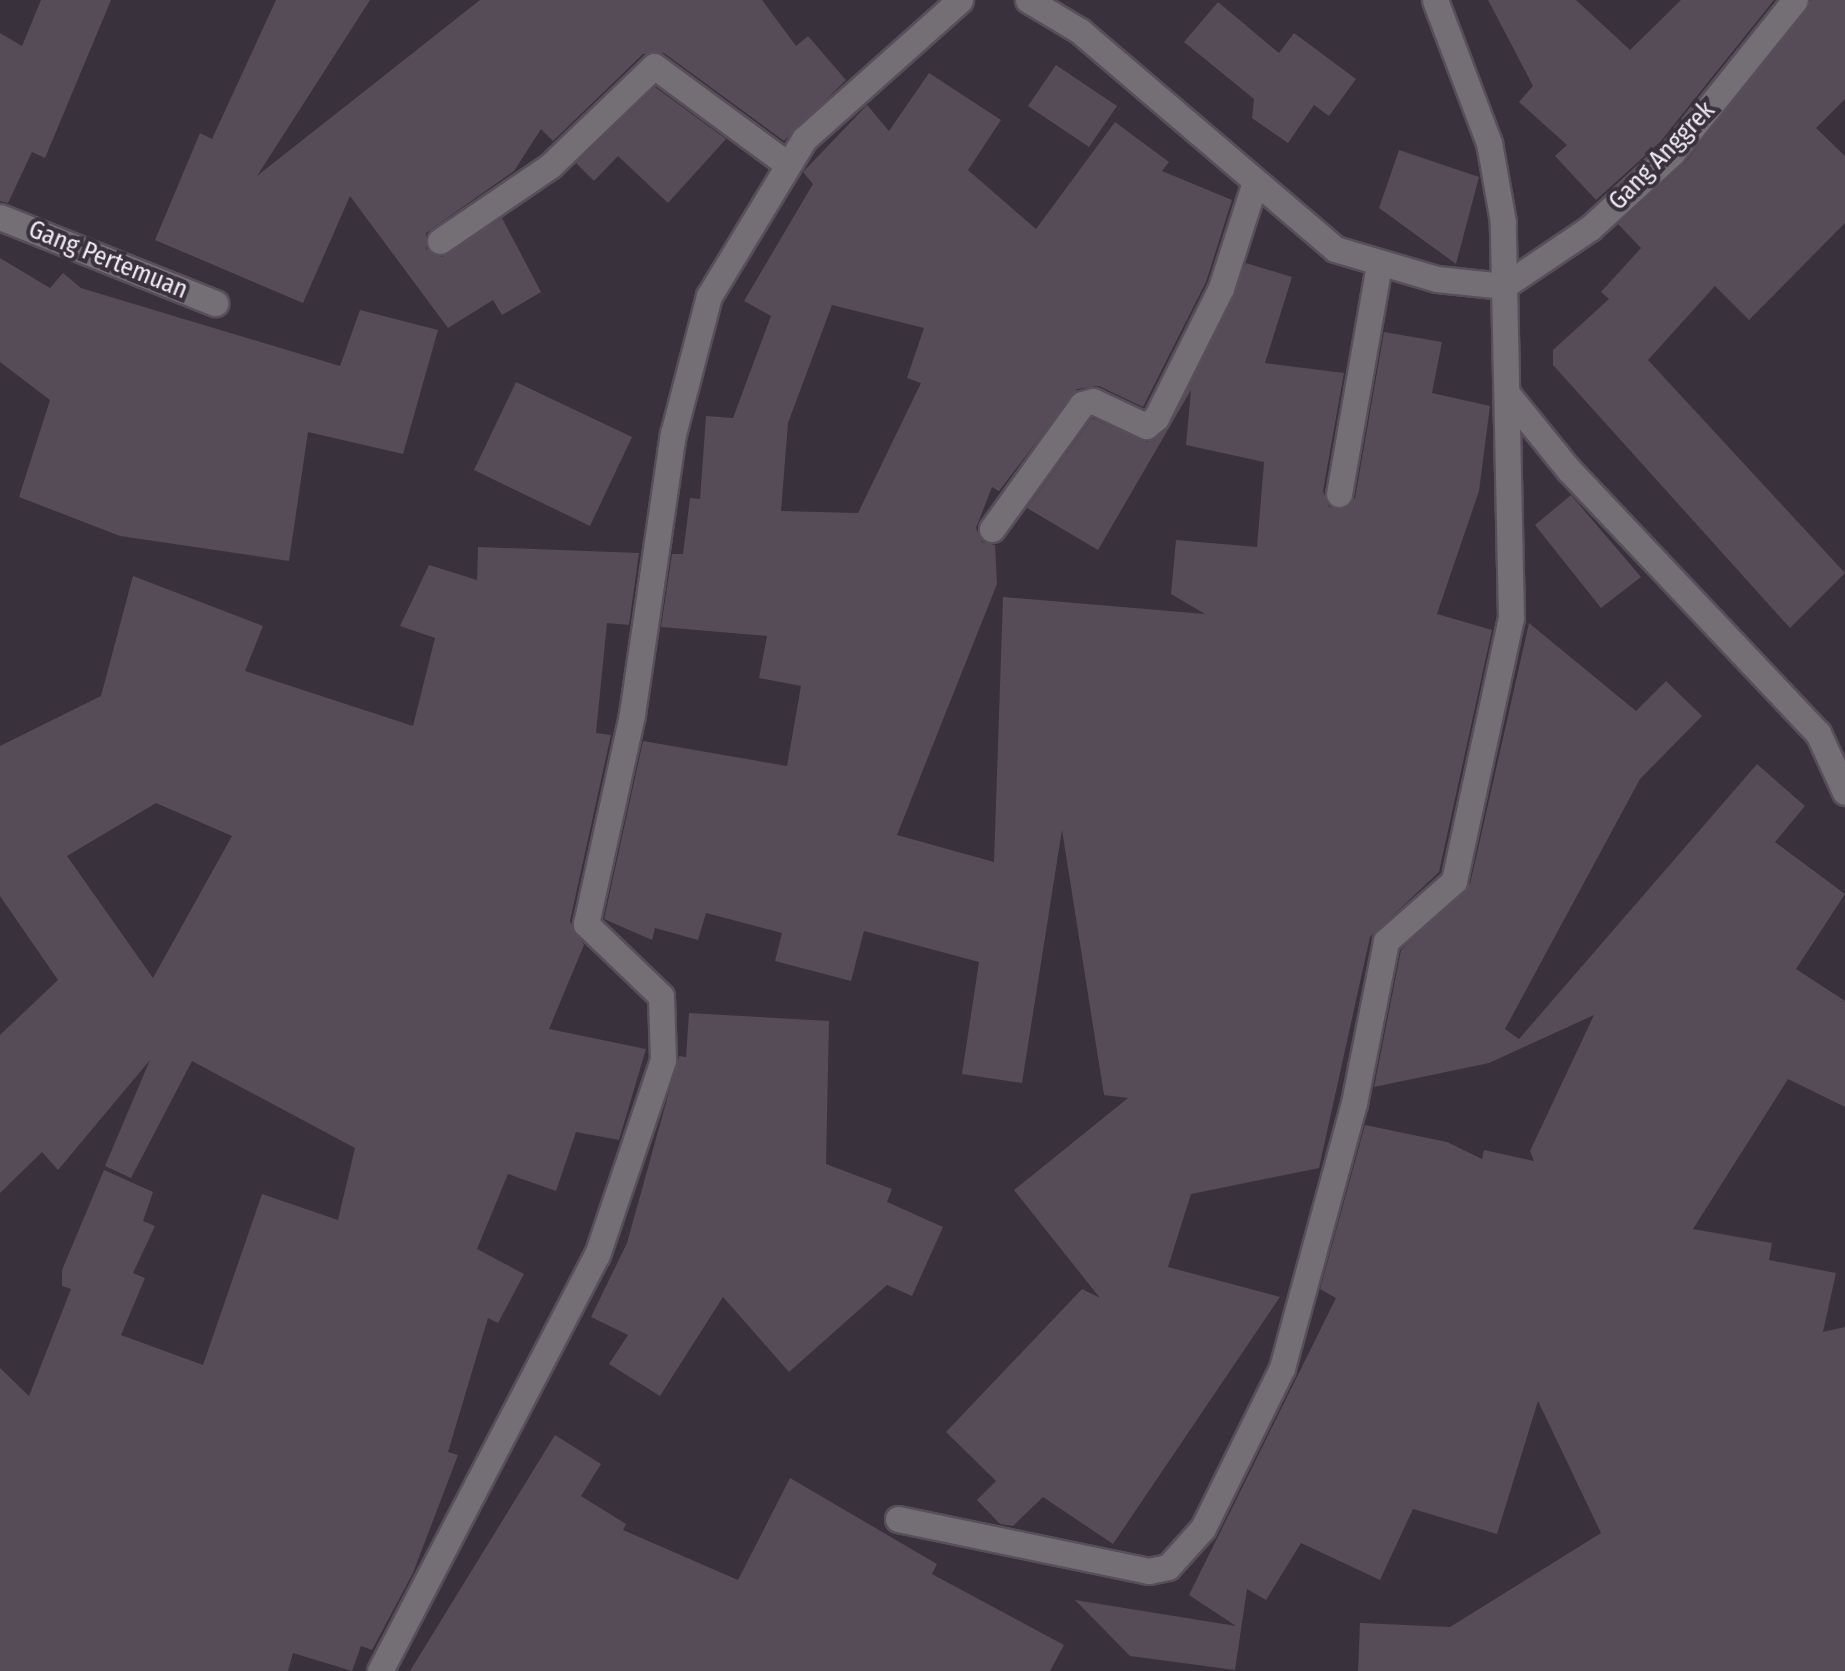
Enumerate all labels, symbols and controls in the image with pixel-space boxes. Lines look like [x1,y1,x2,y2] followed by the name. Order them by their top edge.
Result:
[1603,96,1721,216] street label: Gang Anggrek
[24,215,192,305] street label: Gang Pertemuan

